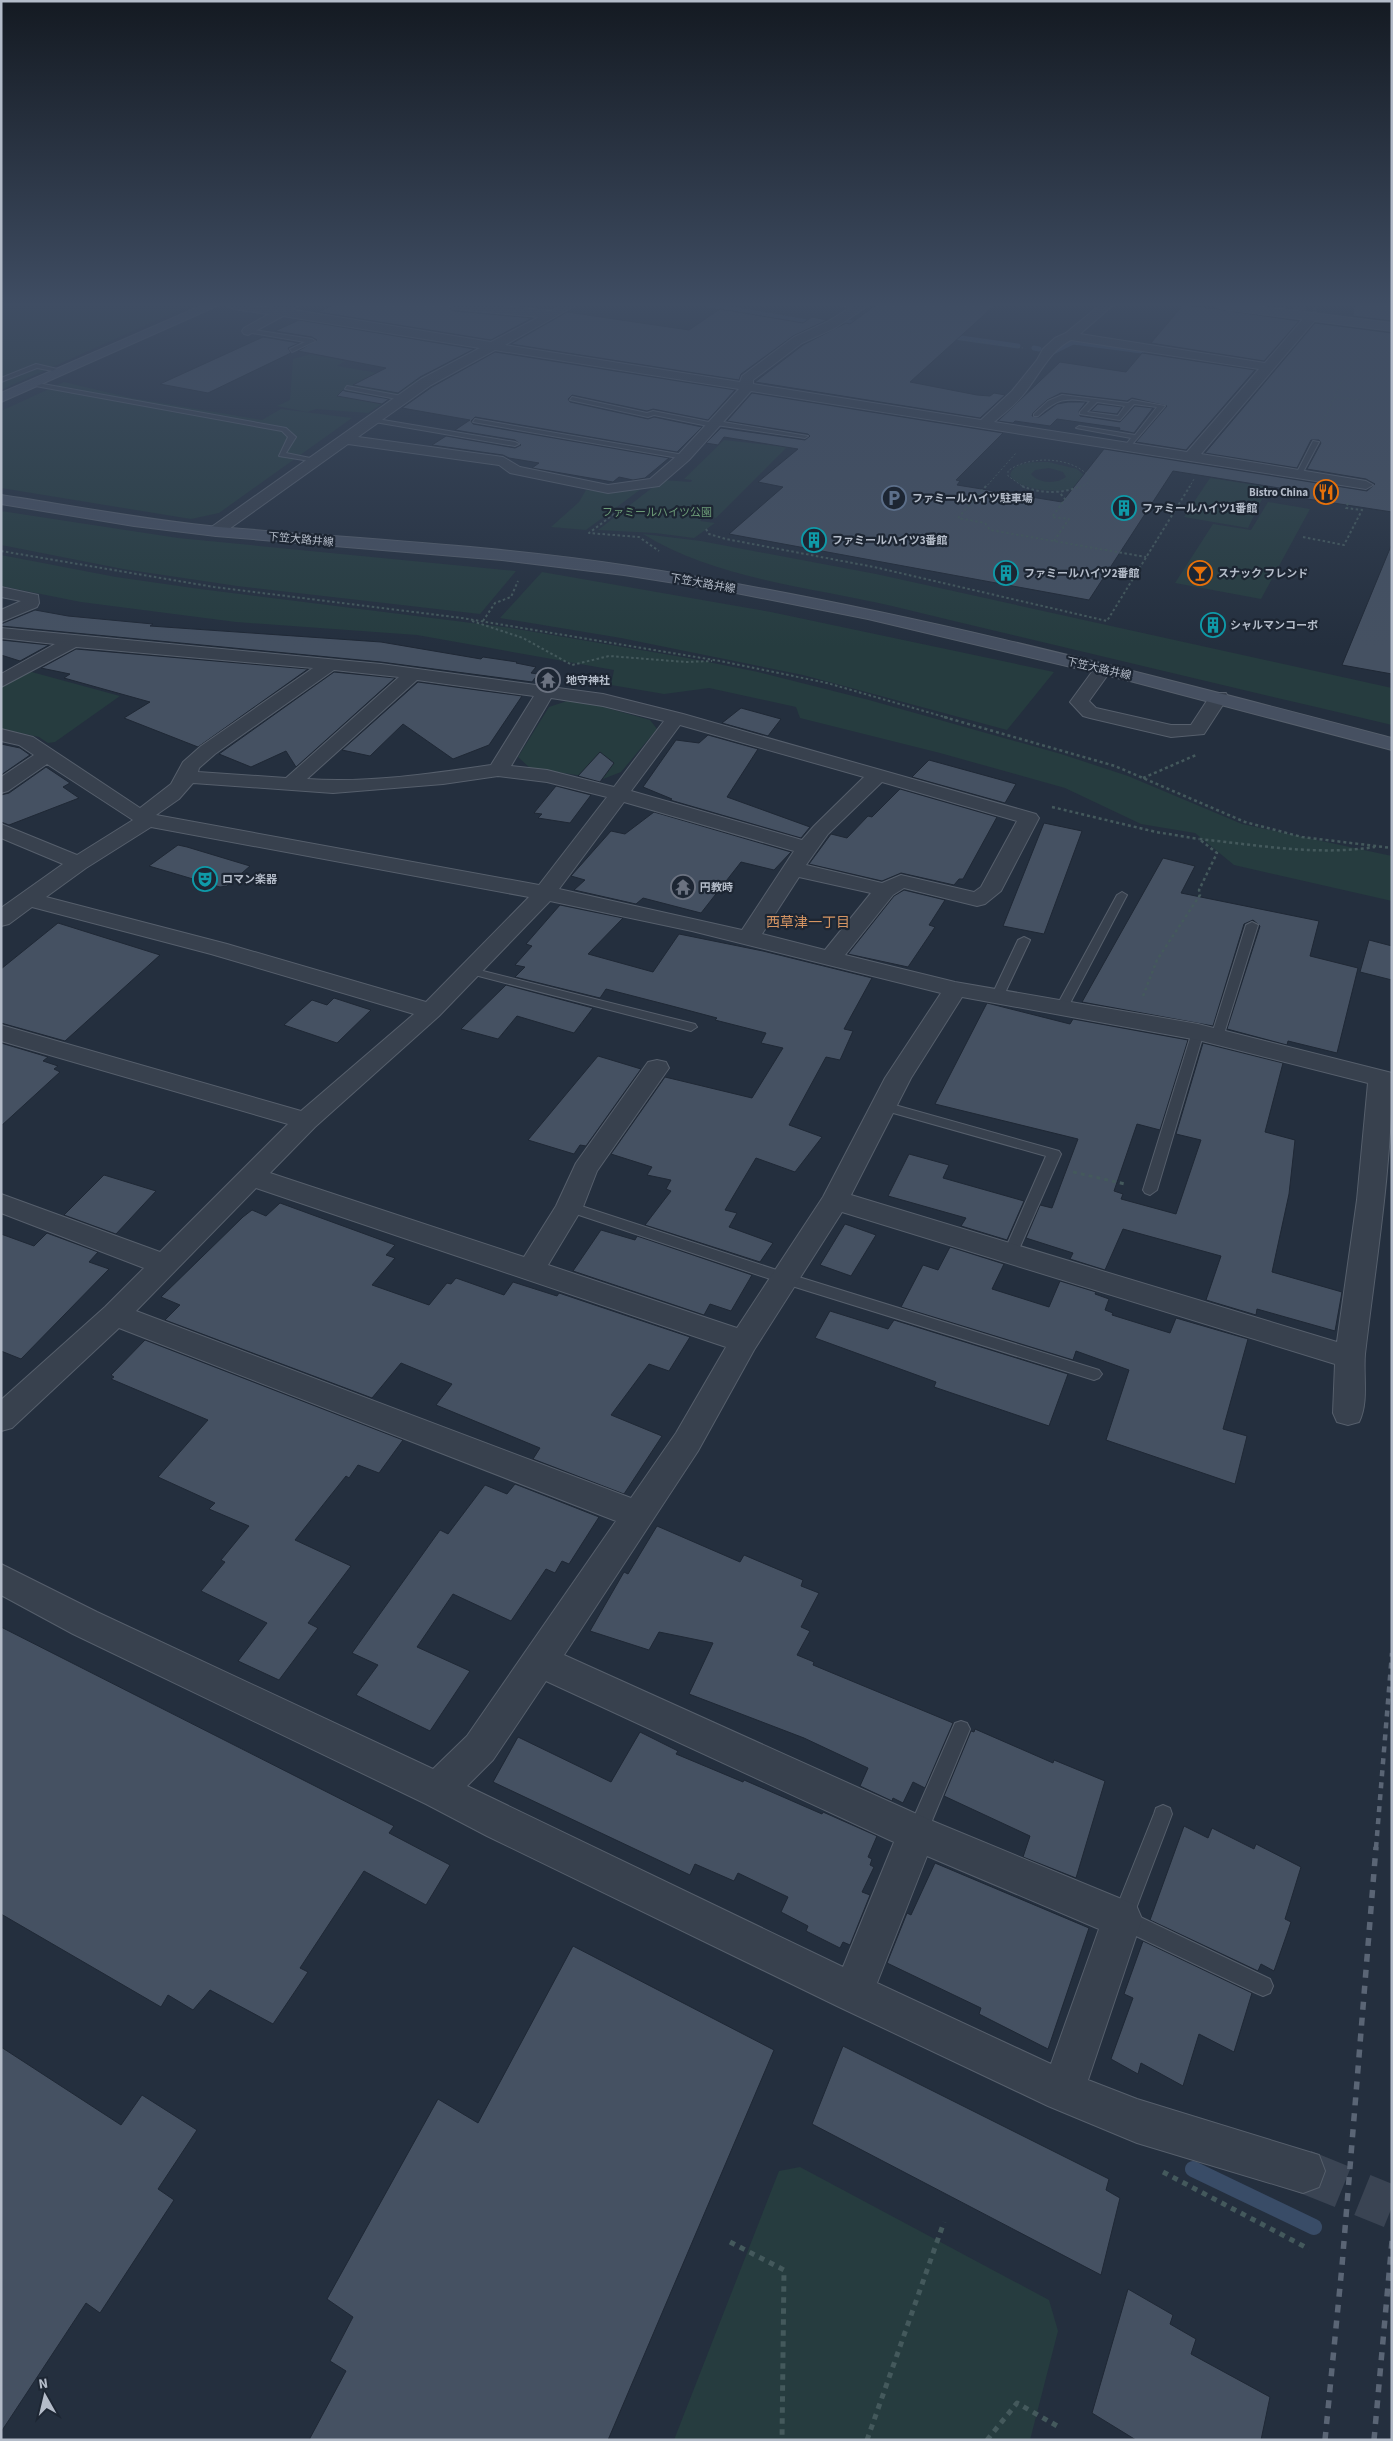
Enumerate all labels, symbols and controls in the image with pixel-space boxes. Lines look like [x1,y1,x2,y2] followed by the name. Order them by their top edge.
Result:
[1313,479,1339,505] restaurant icon: Bistro China
[881,485,907,511] parking icon: ファミールハイツ駐車場
[1249,485,1308,500] place label: Bistro China
[912,491,1033,506] place label: ファミールハイツ駐車場
[1111,495,1137,521] building icon: ファミールハイツ1番館
[1142,501,1258,516] place label: ファミールハイツ1番館
[602,505,712,520] park label: ファミールハイツ公園
[801,527,827,553] building icon: ファミールハイツ3番館
[267,529,334,550] street label: 下笠大路井線
[832,533,948,548] place label: ファミールハイツ3番館
[993,560,1019,586] building icon: ファミールハイツ2番館
[1187,560,1213,586] bar icon: スナック フレンド
[1024,566,1140,581] place label: ファミールハイツ2番館
[1218,566,1308,581] place label: スナック フレンド
[669,570,737,597] street label: 下笠大路井線
[1200,612,1226,638] building icon: シャルマンコーポ
[1230,618,1318,633] place label: シャルマンコーポ
[1065,654,1133,683] street label: 下笠大路井線
[535,667,561,693] temple icon: 地守神社
[566,673,610,688] place label: 地守神社
[192,866,218,892] theatre icon: ロマン楽器
[222,872,278,887] place label: ロマン楽器
[670,874,696,900] temple icon: 円教時
[700,880,733,895] place label: 円教時
[766,913,850,933] district label: 西草津一丁目
[20,2371,70,2421] north arrow
[37,2374,49,2395] text: N

